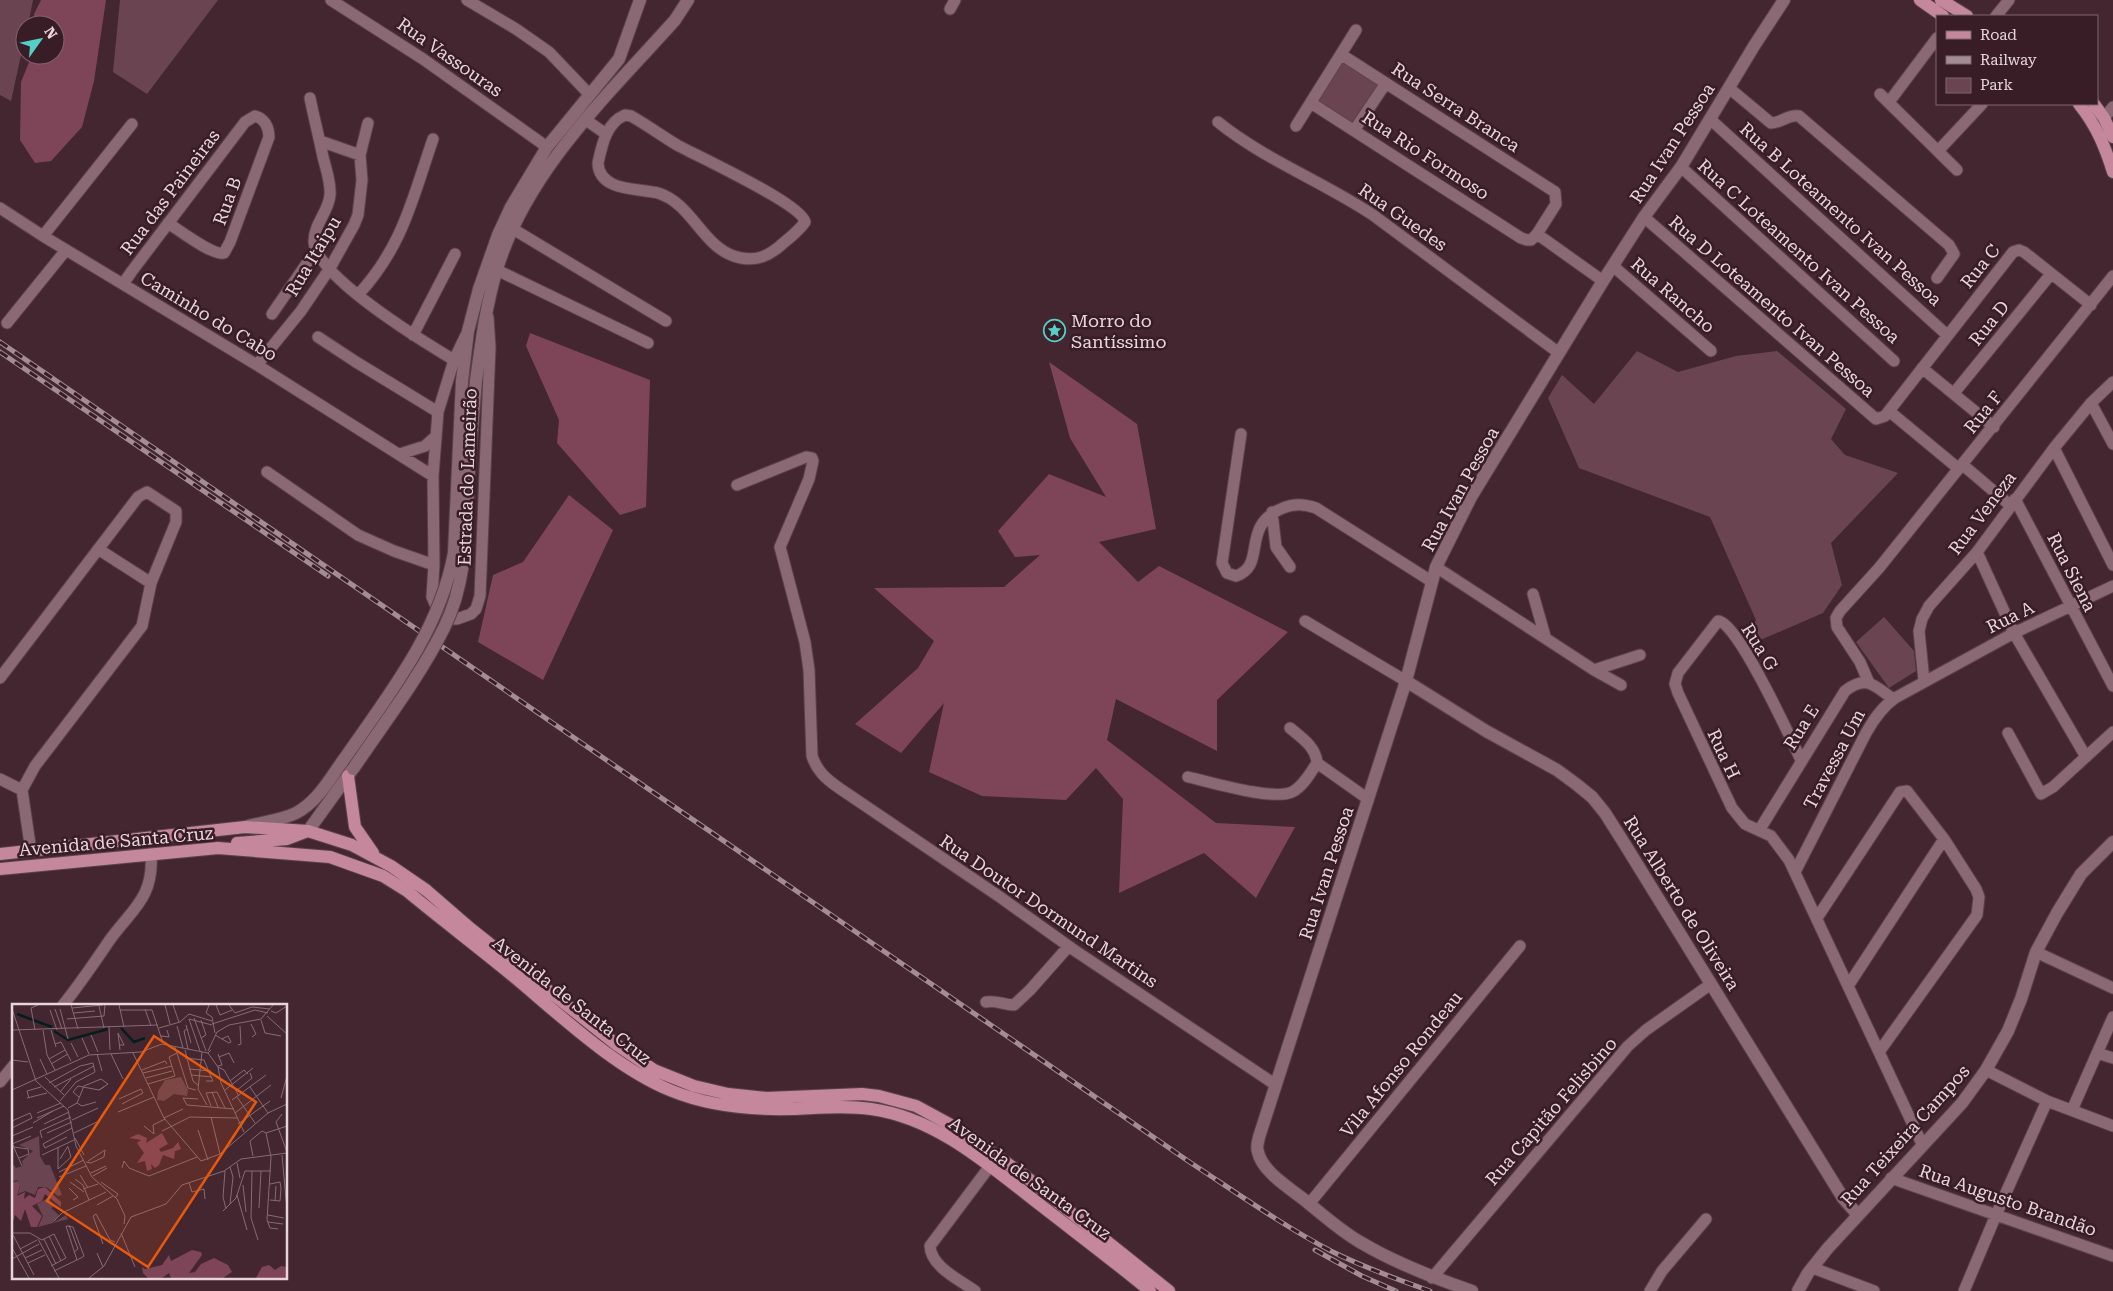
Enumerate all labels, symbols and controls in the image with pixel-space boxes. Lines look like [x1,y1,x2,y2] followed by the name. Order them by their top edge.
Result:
[393,13,507,101] street label: Rua Vassouras
[15,15,65,65] north arrow
[1936,15,2098,105] legend
[41,24,61,42] text: N
[1980,26,2017,44] text: Road
[1980,51,2037,69] text: Railway
[1388,58,1524,156] street label: Rua Serra Branca
[1980,76,2014,94] text: Park
[1625,79,1719,207] street label: Rua Ivan Pessoa
[1359,106,1493,204] street label: Rua Rio Formoso
[1736,118,1946,310] street label: Rua B Loteamento Ivan Pessoa
[116,125,224,259] street label: Rua das Paineiras
[1694,155,1905,348] street label: Rua C Loteamento Ivan Pessoa
[209,174,245,228] street label: Rua B
[1355,179,1451,255] street label: Rua Guedes
[1665,211,1879,401] street label: Rua D Loteamento Ivan Pessoa
[281,212,345,300] street label: Rua Itaipu
[1956,240,2004,292] street label: Rua C
[1627,253,1719,337] street label: Rua Rancho
[137,267,281,365] street label: Caminho do Cabo
[1965,296,2013,350] street label: Rua D
[1071,310,1166,352] place label: Morro do Santíssimo
[1043,318,1067,342] place icon: Morro do Santíssimo
[1960,386,2007,437] street label: Rua F
[453,388,481,566] street label: Estrada do Lameirão
[1417,423,1503,555] street label: Rua Ivan Pessoa
[1944,467,2020,559] street label: Rua Veneza
[2043,529,2101,615] street label: Rua Siena
[1983,596,2038,637] street label: Rua A
[1737,620,1783,675] street label: Rua G
[1779,701,1823,753] street label: Rua E
[1799,705,1869,813] street label: Travessa Um
[1703,726,1745,782] street label: Rua H
[1295,803,1358,942] street label: Rua Ivan Pessoa
[1620,812,1744,994] street label: Rua Alberto de Oliveira
[18,822,215,860] street label: Avenida de Santa Cruz
[936,830,1162,992] street label: Rua Doutor Dormund Martins
[489,932,656,1069] street label: Avenida de Santa Cruz
[1336,987,1466,1141] street label: Vila Afonso Rondeau
[12,1004,288,1278] inset map
[1481,1033,1621,1189] street label: Rua Capitão Felisbino
[1836,1060,1974,1210] street label: Rua Teixeira Campos
[945,1112,1115,1244] street label: Avenida de Santa Cruz
[1917,1160,2099,1240] street label: Rua Augusto Brandão

